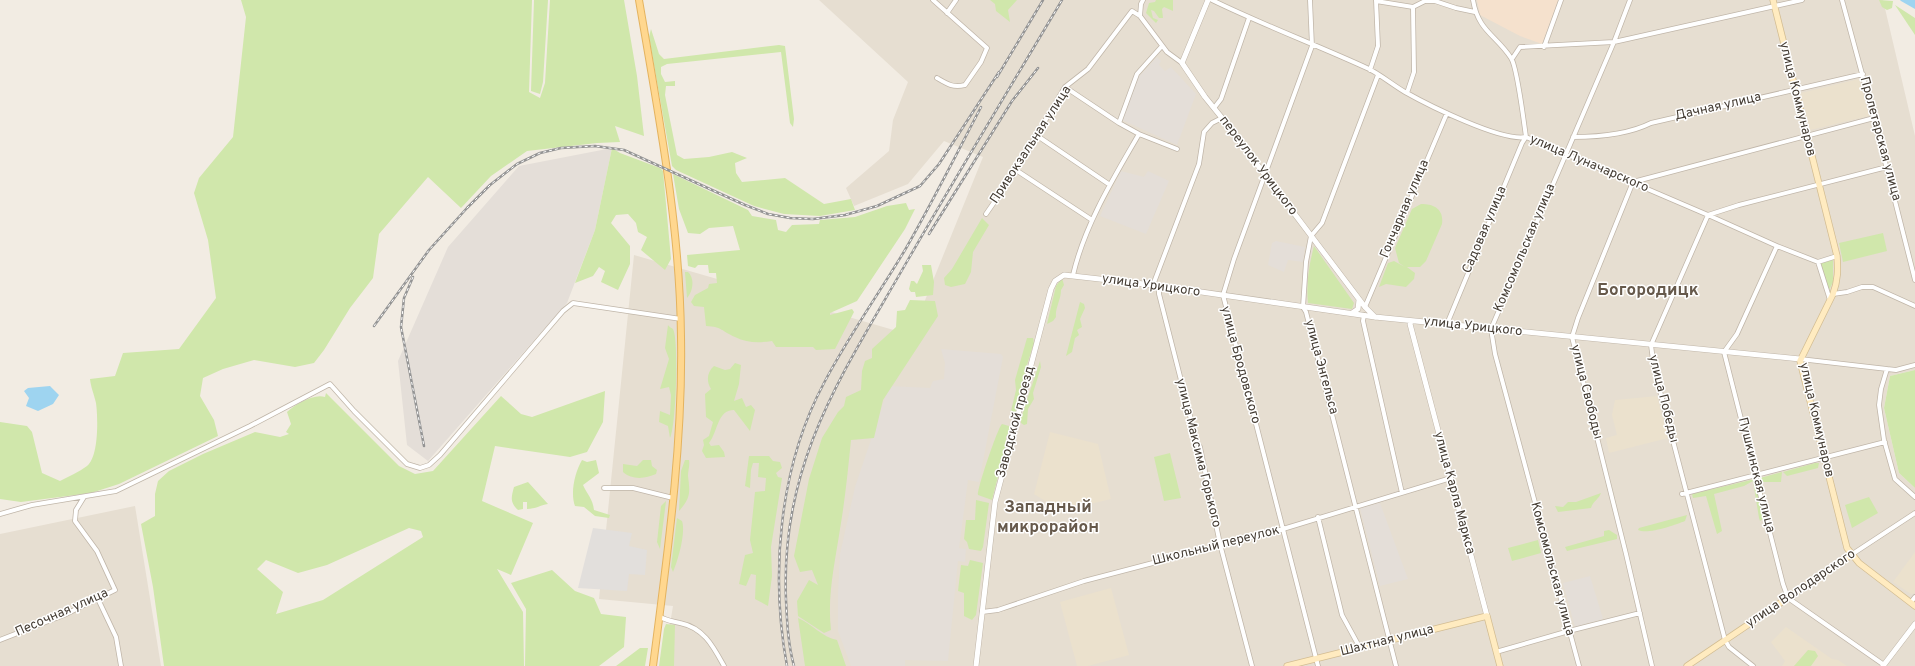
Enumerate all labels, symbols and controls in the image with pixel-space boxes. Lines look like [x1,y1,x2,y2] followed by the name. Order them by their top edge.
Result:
[1775,40,1819,158] street label: улица Коммунаров
[1856,75,1904,203] street label: Пролетарская улица
[987,83,1075,207] street label: Привокзальная улица
[1673,89,1763,125] street label: Дачная улица
[1215,113,1301,219] street label: переулок Урицкого
[1527,132,1651,196] street label: улица Луначарского
[1377,157,1433,261] street label: Гончарная улица
[1491,181,1559,315] street label: Комсомольская улица
[1459,184,1511,276] street label: Садовая улица
[1101,271,1201,301] street label: улица Урицкого
[1597,280,1699,302] district label: Богородицк
[1217,304,1263,426] street label: улица Бродовского
[1423,314,1523,340] street label: улица Урицкого
[1301,318,1341,416] street label: улица Энгельса
[1567,343,1605,441] street label: улица Свободы
[1644,353,1682,445] street label: улица Победы
[1795,361,1837,479] street label: улица Коммунаров
[993,364,1039,480] street label: Заводской проезд
[1172,377,1224,529] street label: улица Максима Горького
[1734,416,1778,534] street label: Пушкинская улица
[1430,430,1478,556] street label: улица Карла Маркса
[997,497,1099,539] district label: Западный микрорайон
[1526,500,1578,638] street label: Комсомольская улица
[1151,522,1281,570] street label: Школьный переулок
[1743,546,1859,632] street label: улица Володарского
[13,585,111,641] street label: Песочная улица
[1339,622,1435,660] street label: Шахтная улица

